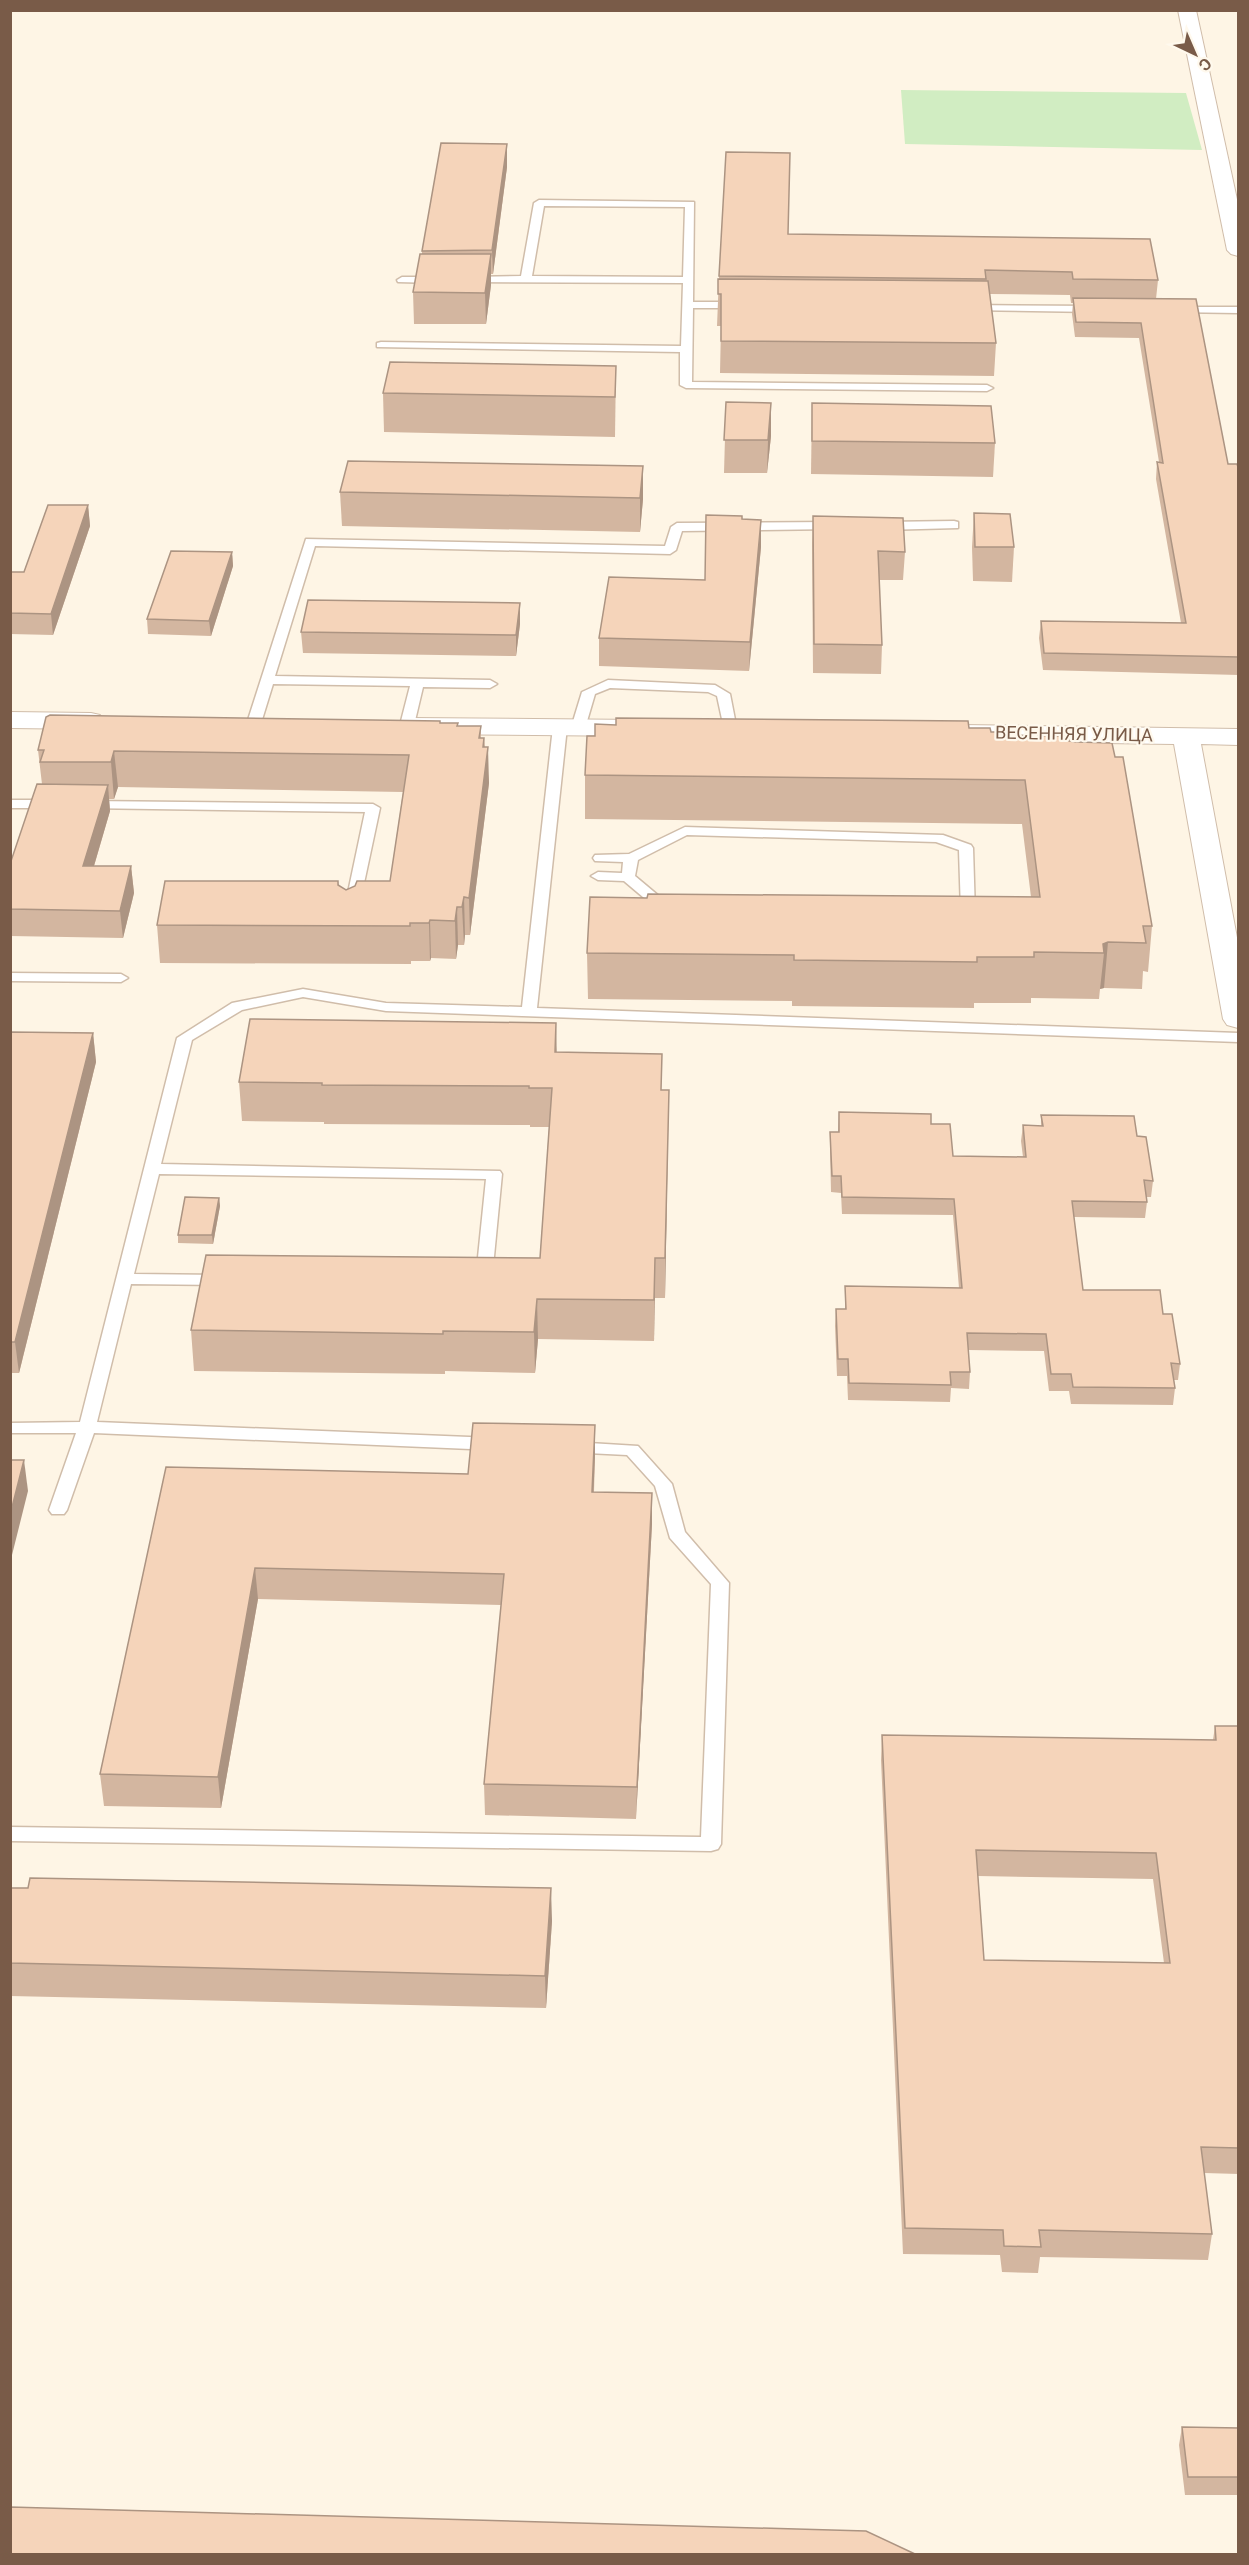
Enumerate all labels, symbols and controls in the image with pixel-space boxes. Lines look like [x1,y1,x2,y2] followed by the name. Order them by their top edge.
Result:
[1165,24,1225,84] north arrow
[1195,54,1215,75] text: С
[995,722,1153,745] street label: ВЕСЕННЯЯ УЛИЦА

